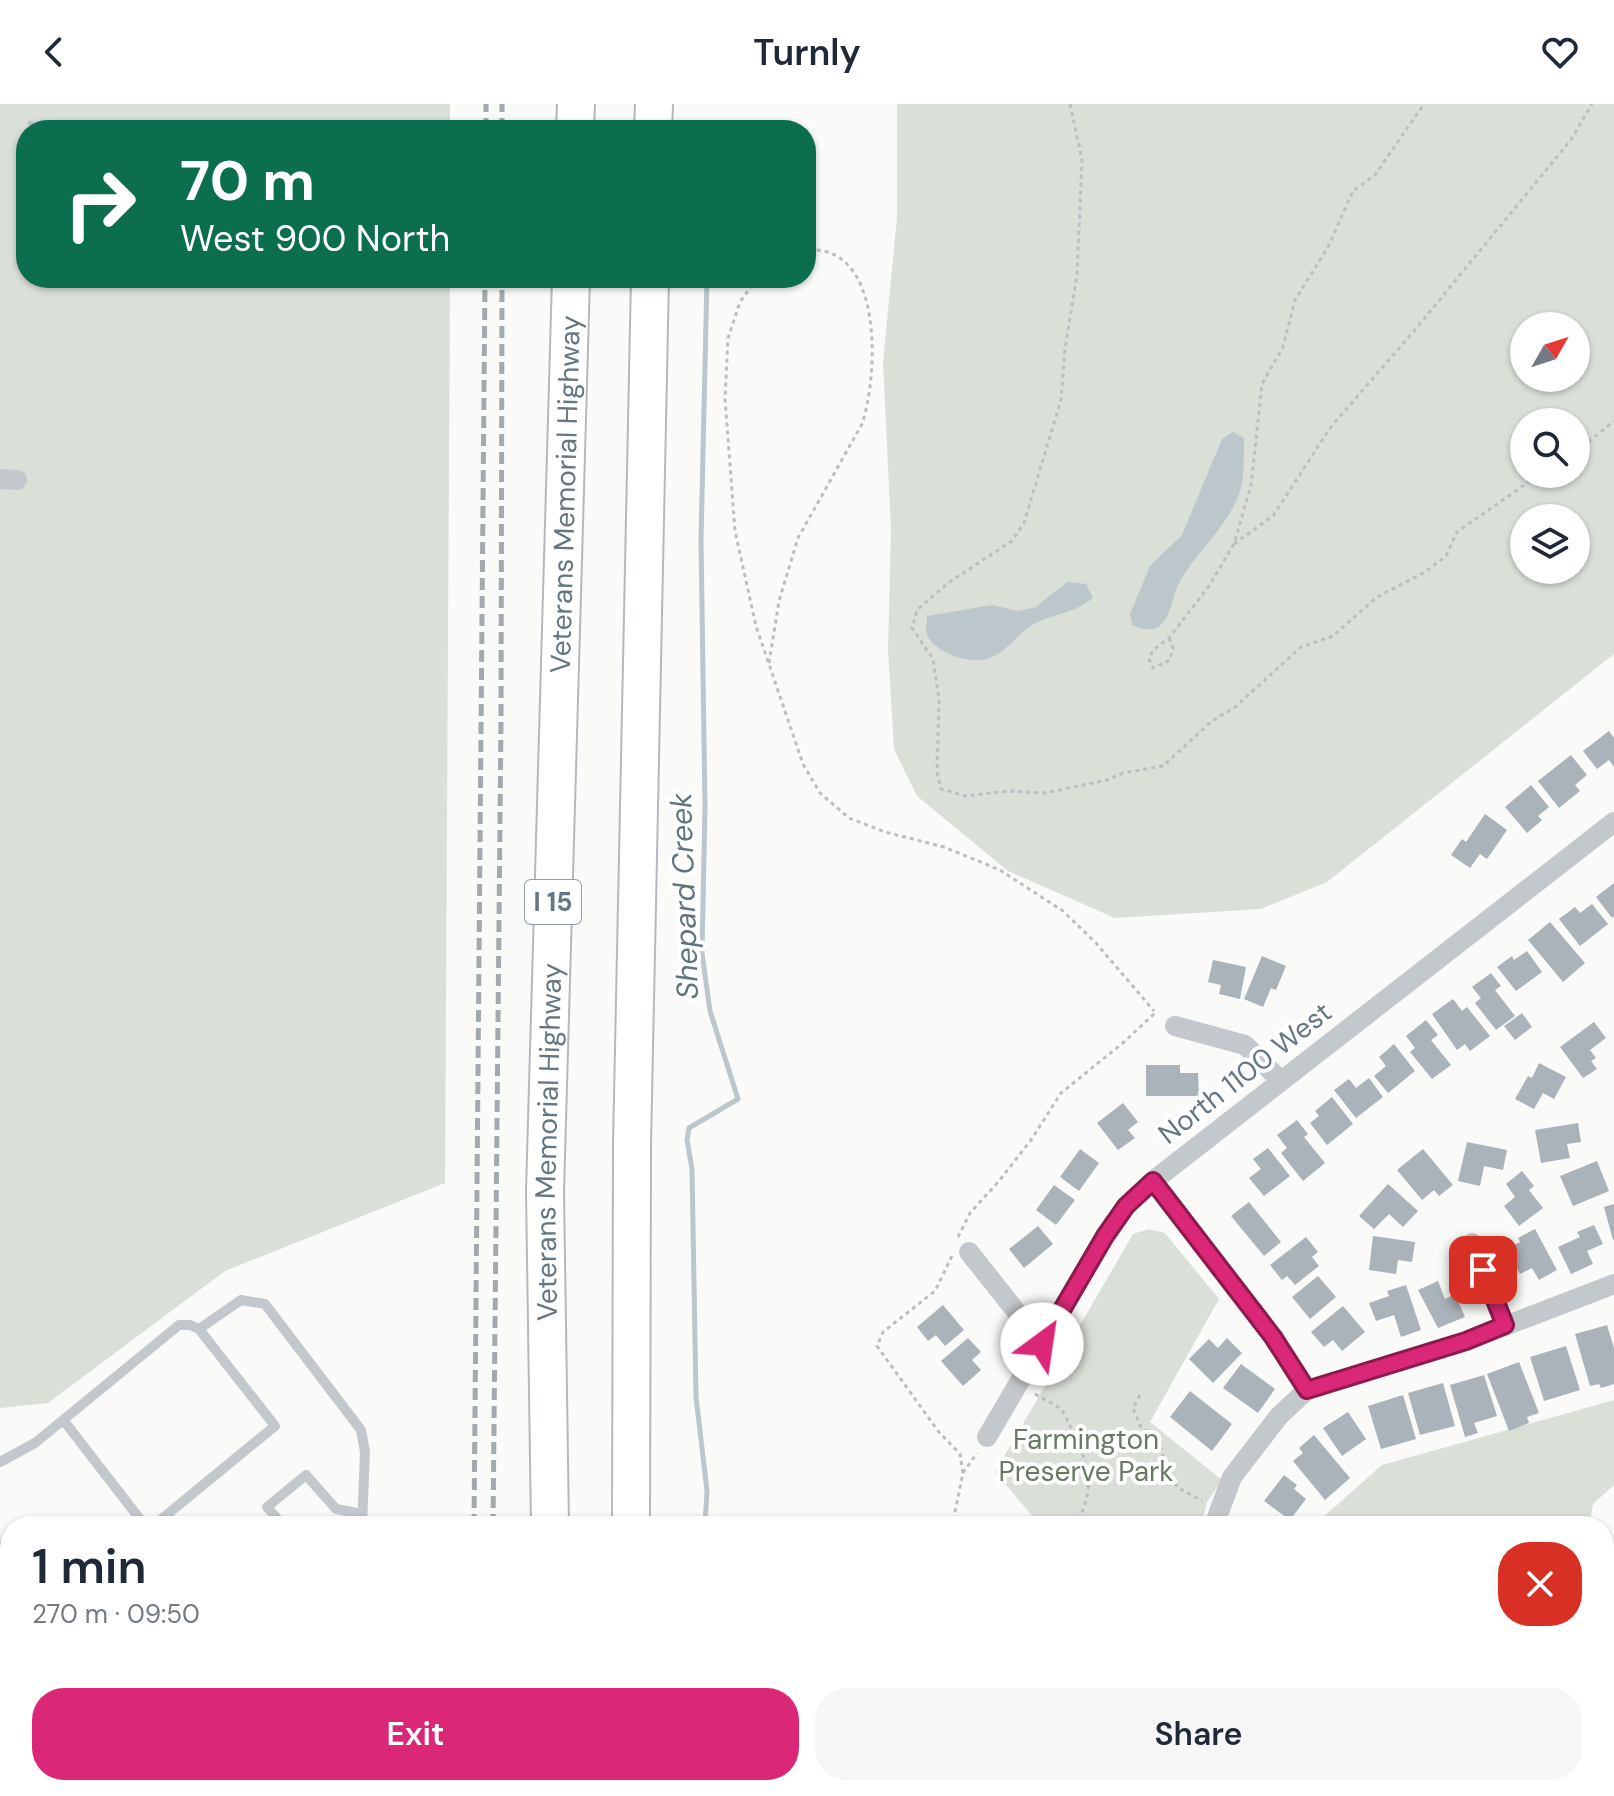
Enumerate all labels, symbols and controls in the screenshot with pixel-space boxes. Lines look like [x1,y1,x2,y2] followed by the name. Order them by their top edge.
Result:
[753,29,861,76] text: Turnly
[32,30,76,74] icon: back
[1538,30,1582,74] icon: heart
[180,144,315,217] text: 70 m
[48,152,152,256] icon: right
[180,215,450,262] text: West 900 North
[1510,312,1590,392] north arrow
[1510,312,1590,584] map controls
[541,315,588,674] street label: Veterans Memorial Highway
[1510,408,1590,488] button: search
[1510,504,1590,584] button: layers
[661,791,707,1000] water label: Shepard Creek
[525,880,581,924] road number: I 15
[526,963,570,1321] street label: Veterans Memorial Highway
[1151,994,1339,1152] street label: North 1100 West
[1449,1236,1517,1304] pin
[1461,1248,1505,1292] icon: arrive
[1000,1302,1084,1386] position arrow
[998,1421,1174,1490] park label: Farmington Preserve Park
[32,1535,147,1598] text: 1 min
[1498,1542,1582,1626] button: close
[32,1597,200,1631] text: 270 m · 09:50
[32,1688,799,1780] button: Exit
[815,1688,1582,1780] button: Share

